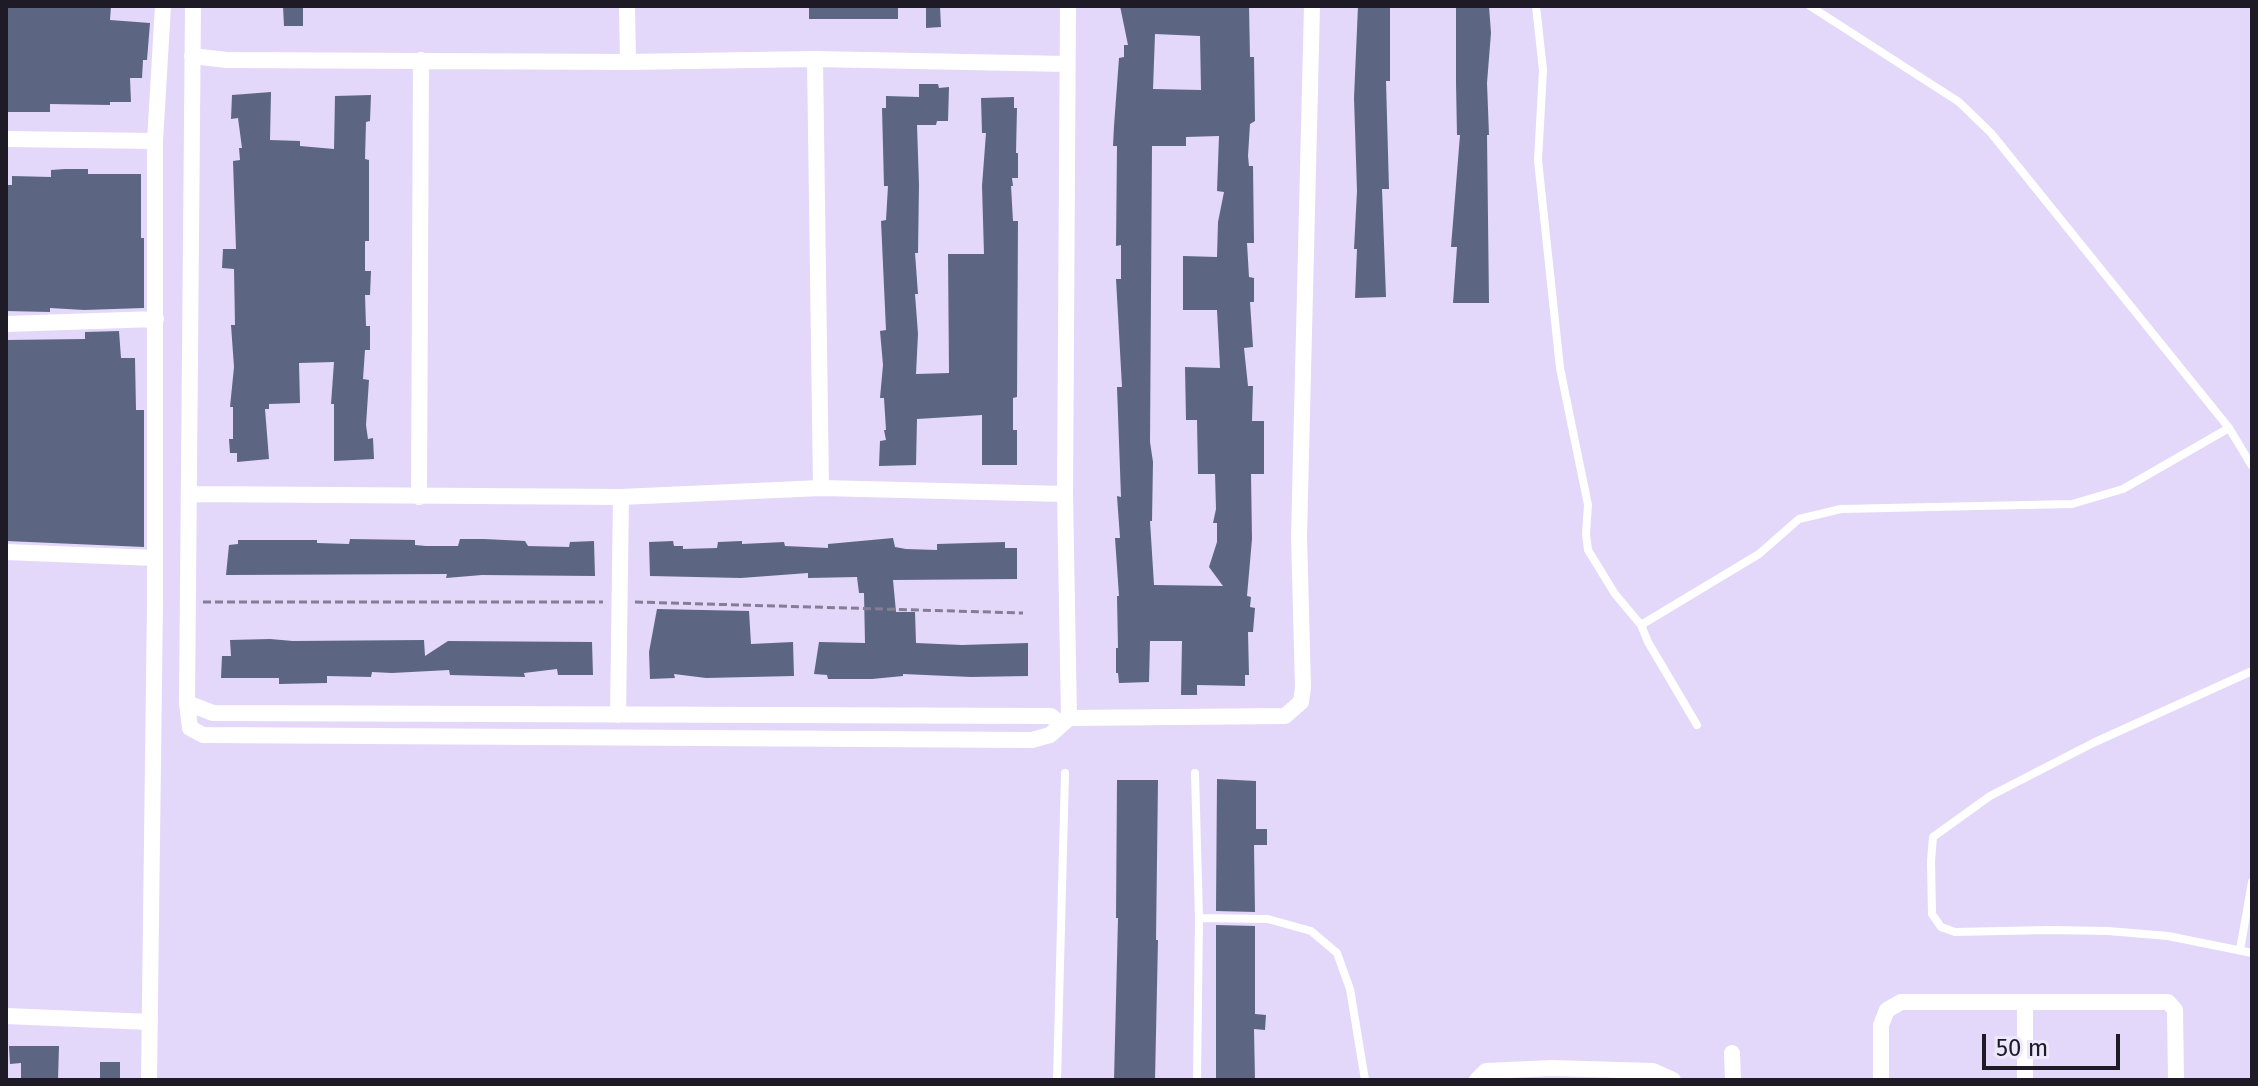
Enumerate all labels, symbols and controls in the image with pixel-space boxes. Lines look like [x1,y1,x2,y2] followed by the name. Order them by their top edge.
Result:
[1986,1018,2124,1068] scale bar
[1996,1034,2048,1062] text: 50 m

